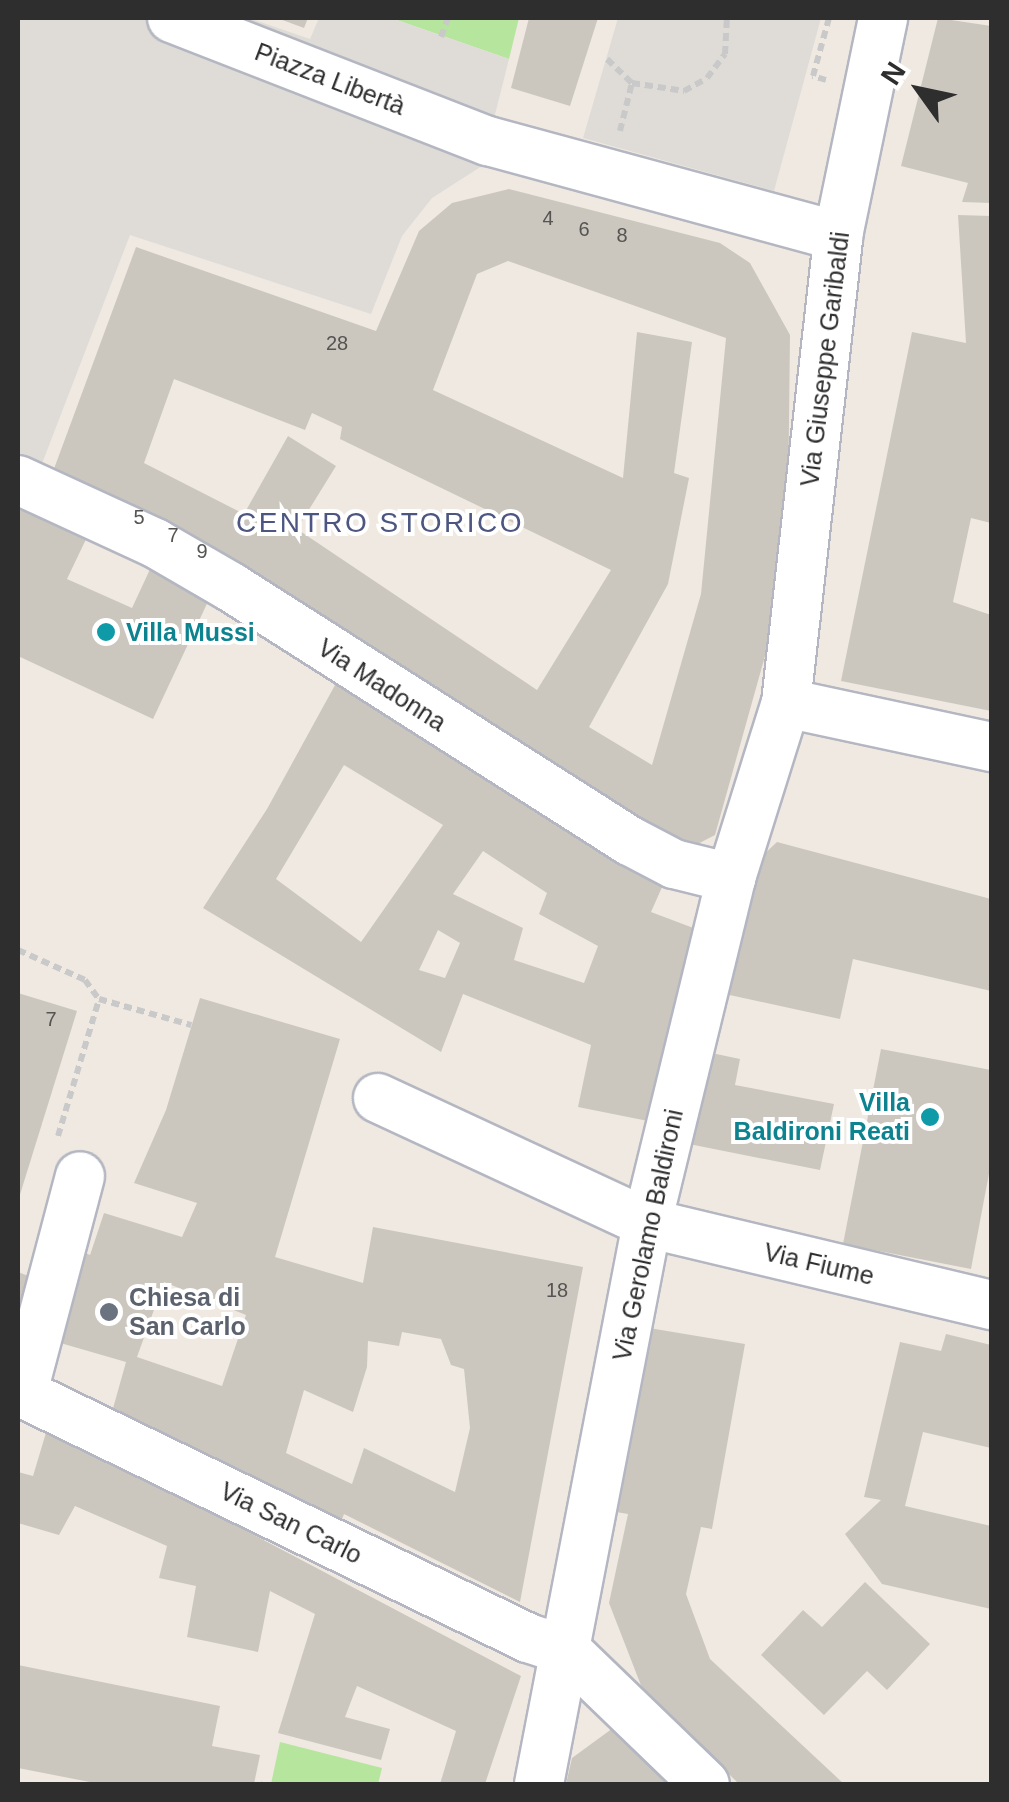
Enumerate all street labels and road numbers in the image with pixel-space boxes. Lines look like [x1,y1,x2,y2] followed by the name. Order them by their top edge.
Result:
[251,37,409,121] street label: Piazza Libertà
[794,230,856,488] street label: Via Giuseppe Garibaldi
[312,632,452,738] street label: Via Madonna
[607,1106,689,1364] street label: Via Gerolamo Baldironi
[761,1237,877,1291] street label: Via Fiume
[215,1476,367,1570] street label: Via San Carlo

